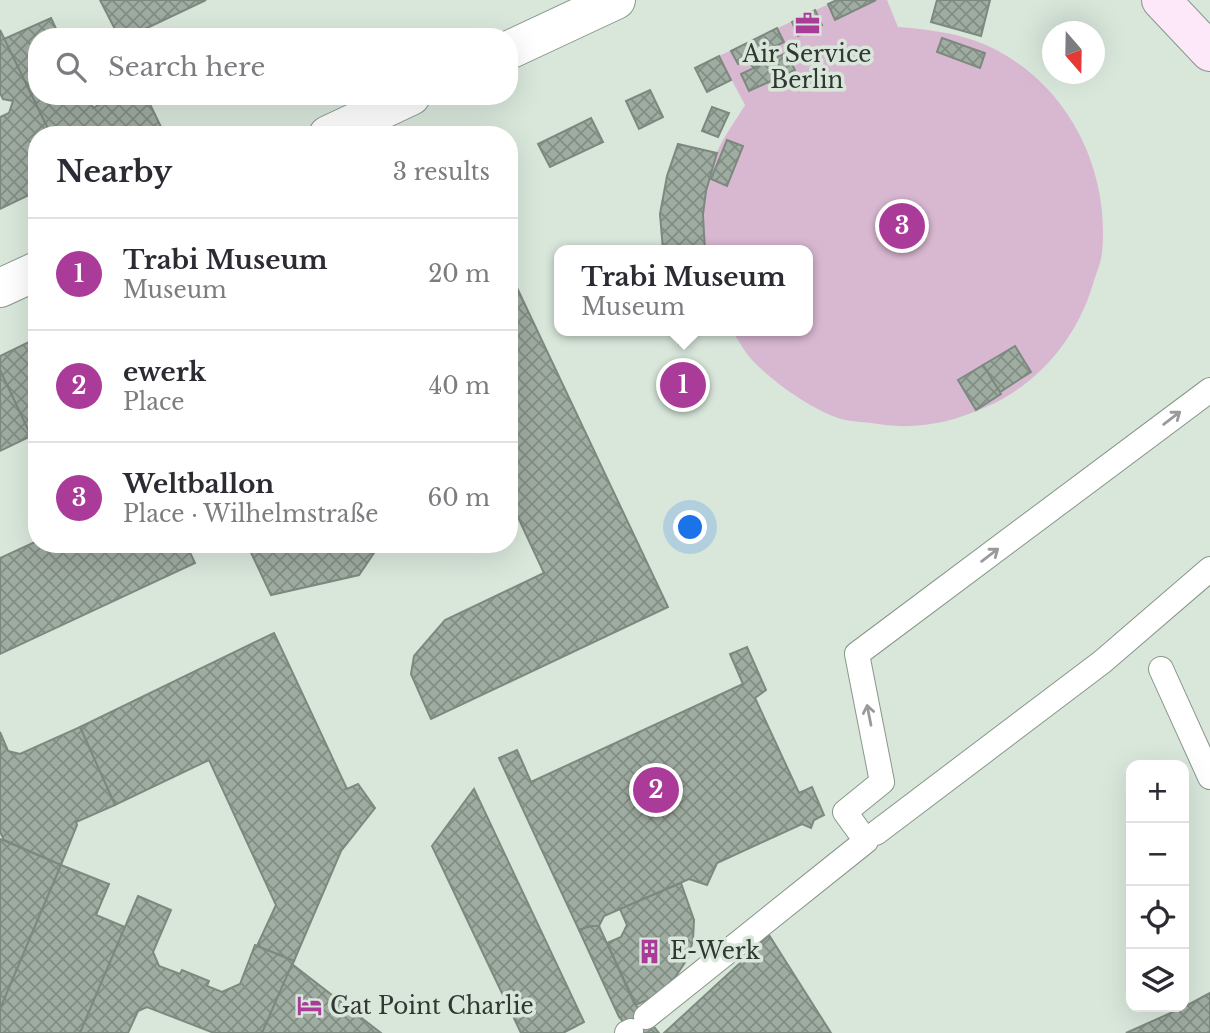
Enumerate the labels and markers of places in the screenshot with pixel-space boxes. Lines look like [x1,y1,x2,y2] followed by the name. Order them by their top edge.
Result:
[793,10,821,38] office icon: Air Service Berlin
[742,40,871,94] place label: Air Service Berlin
[879,200,925,252] pin: 3
[660,359,706,411] pin: 1
[633,764,679,816] pin: 2
[636,937,664,965] building icon: E-Werk
[670,937,761,965] place label: E-Werk
[296,992,324,1020] hotel icon: Gat Point Charlie
[330,992,534,1020] place label: Gat Point Charlie

